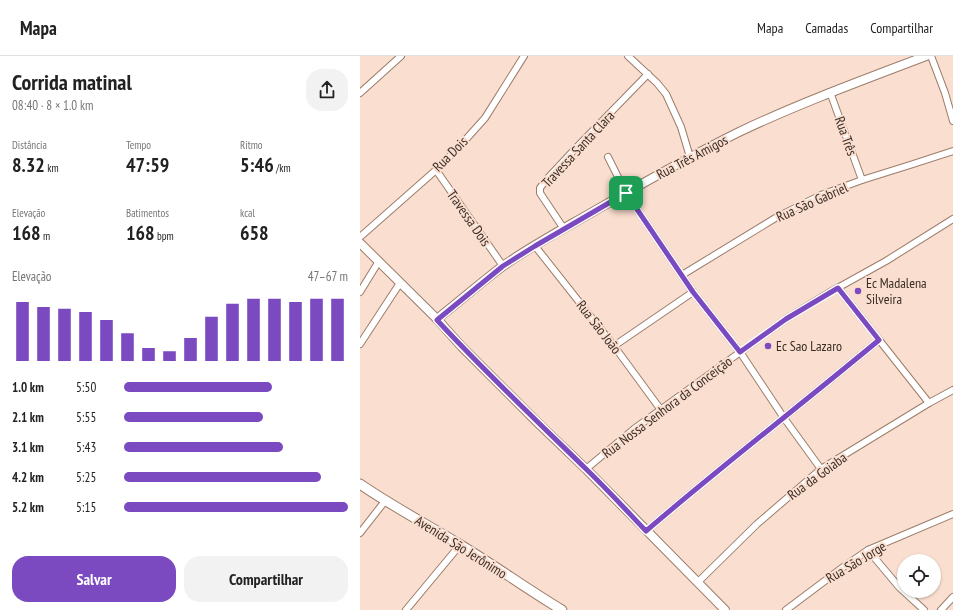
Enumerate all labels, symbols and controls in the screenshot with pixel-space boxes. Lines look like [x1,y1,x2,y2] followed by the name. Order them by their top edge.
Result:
[20,16,57,40] text: Mapa
[757,19,783,37] text: Mapa
[805,19,848,37] text: Camadas
[870,19,933,37] text: Compartilhar
[12,68,132,96] text: Corrida matinal
[306,69,348,111] button: share
[12,97,93,114] text: 08:40 · 8 × 1.0 km
[538,107,618,191] street label: Travessa Santa Clara
[831,114,861,158] street label: Rua Três
[653,130,731,183] street label: Rua Três Amigos
[429,132,472,175] street label: Rua Dois
[12,138,47,152] text: Distância
[126,138,151,152] text: Tempo
[240,138,263,152] text: Ritmo
[12,152,45,178] text: 8.32
[126,152,169,178] text: 47:59
[240,152,274,178] text: 5:46
[45,161,59,175] text: km
[274,161,291,175] text: /km
[609,176,643,210] pin
[773,178,851,226] street label: Rua São Gabriel
[615,182,637,204] icon: arrive
[443,186,495,250] street label: Travessa Dois
[12,206,45,220] text: Elevação
[126,206,169,220] text: Batimentos
[240,206,255,220] text: kcal
[12,220,41,246] text: 168
[126,220,155,246] text: 168
[240,220,269,246] text: 658
[41,229,50,243] text: m
[155,229,174,243] text: bpm
[12,268,51,285] text: Elevação
[308,268,348,285] text: 47–67 m
[866,274,927,308] place label: Ec Madalena Silveira
[853,286,863,296] marker: Ec Madalena Silveira
[573,297,625,357] street label: Rua São João
[776,337,842,355] place label: Ec Sao Lazaro
[763,341,773,351] marker: Ec Sao Lazaro
[598,352,736,462] street label: Rua Nossa Senhora da Conceição
[12,379,44,396] text: 1.0 km
[76,379,96,396] text: 5:50
[12,409,44,426] text: 2.1 km
[76,409,96,426] text: 5:55
[12,439,44,456] text: 3.1 km
[76,439,96,456] text: 5:43
[784,448,850,504] street label: Rua da Goiaba
[12,469,44,486] text: 4.2 km
[76,469,96,486] text: 5:25
[12,499,44,516] text: 5.2 km
[76,499,96,516] text: 5:15
[412,511,510,583] street label: Avenida São Jerônimo
[823,537,890,587] street label: Rua São Jorge
[897,554,941,598] map controls
[897,554,941,598] button: locate
[12,556,176,602] button: Salvar
[184,556,348,602] button: Compartilhar

